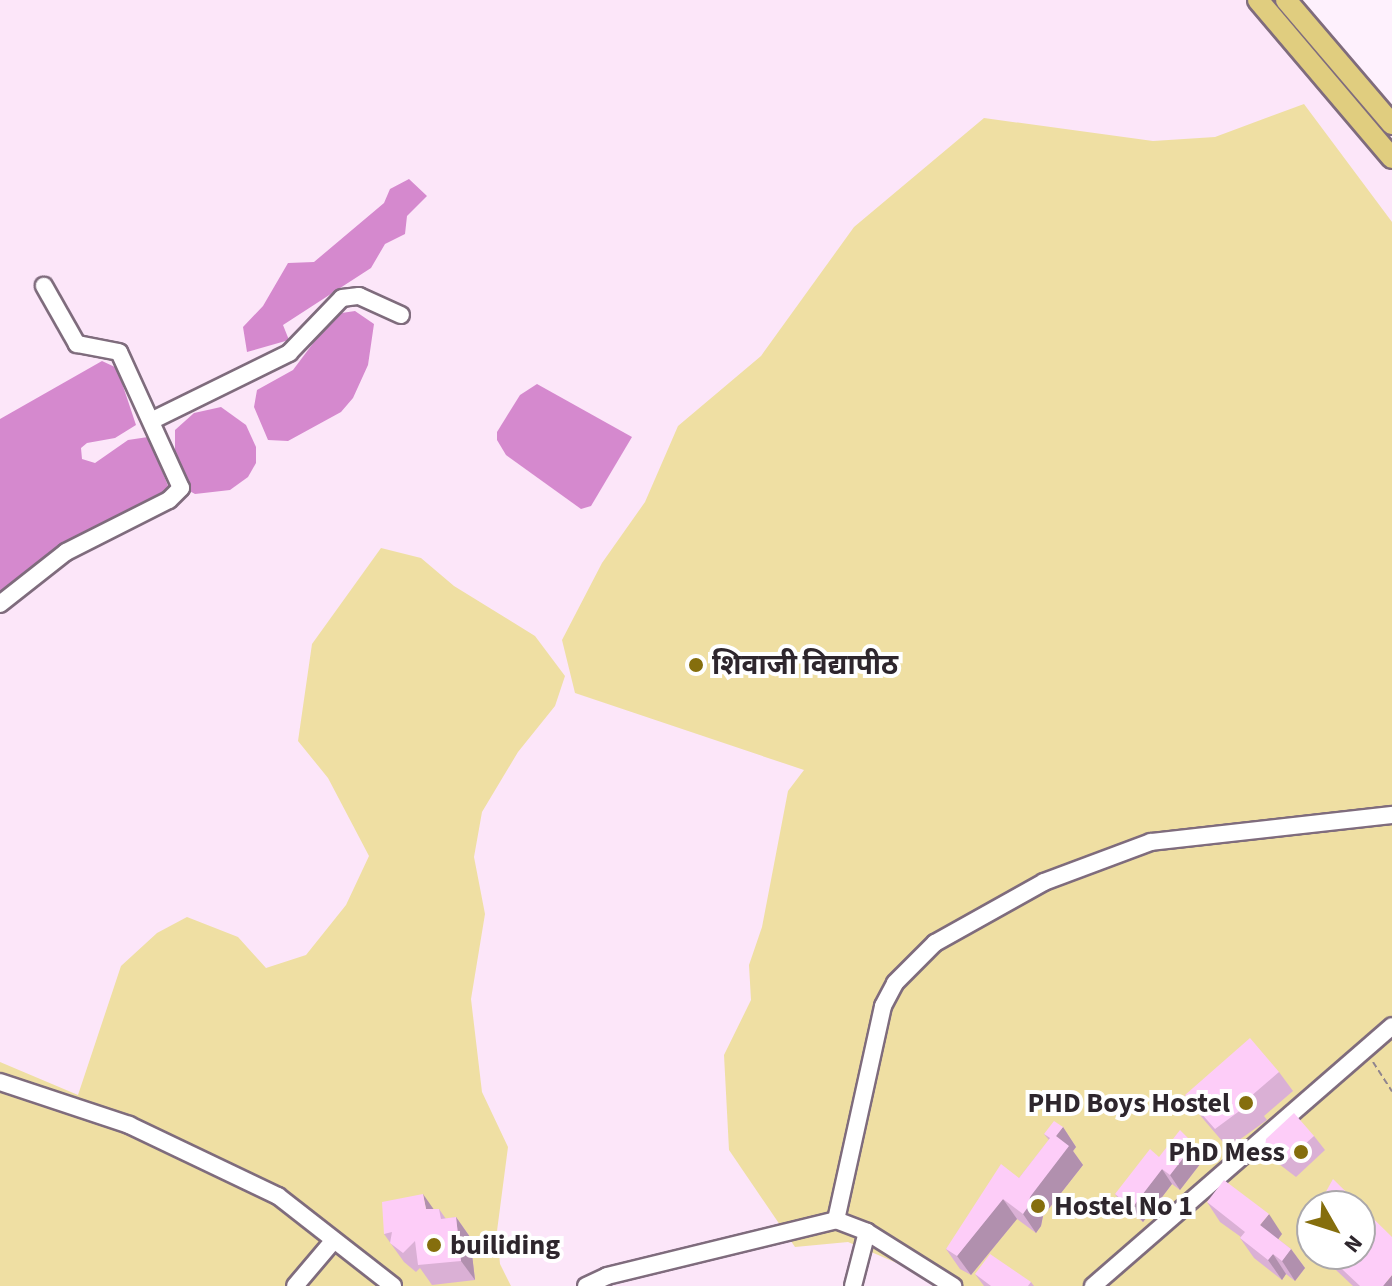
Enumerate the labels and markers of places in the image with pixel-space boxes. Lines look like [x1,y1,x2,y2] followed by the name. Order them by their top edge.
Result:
[712,648,898,682] place label: शिवाजी विद्यापीठ
[687,656,705,674] marker: शिवाजी विद्यापीठ
[1027,1086,1230,1120] place label: PHD Boys Hostel
[1237,1094,1255,1112] marker: PHD Boys Hostel
[1168,1135,1285,1169] place label: PhD Mess
[1292,1143,1310,1161] marker: PhD Mess
[1054,1189,1193,1223] place label: Hostel No 1
[1029,1197,1047,1215] marker: Hostel No 1
[450,1228,560,1262] place label: builiding
[425,1236,443,1254] marker: builiding

